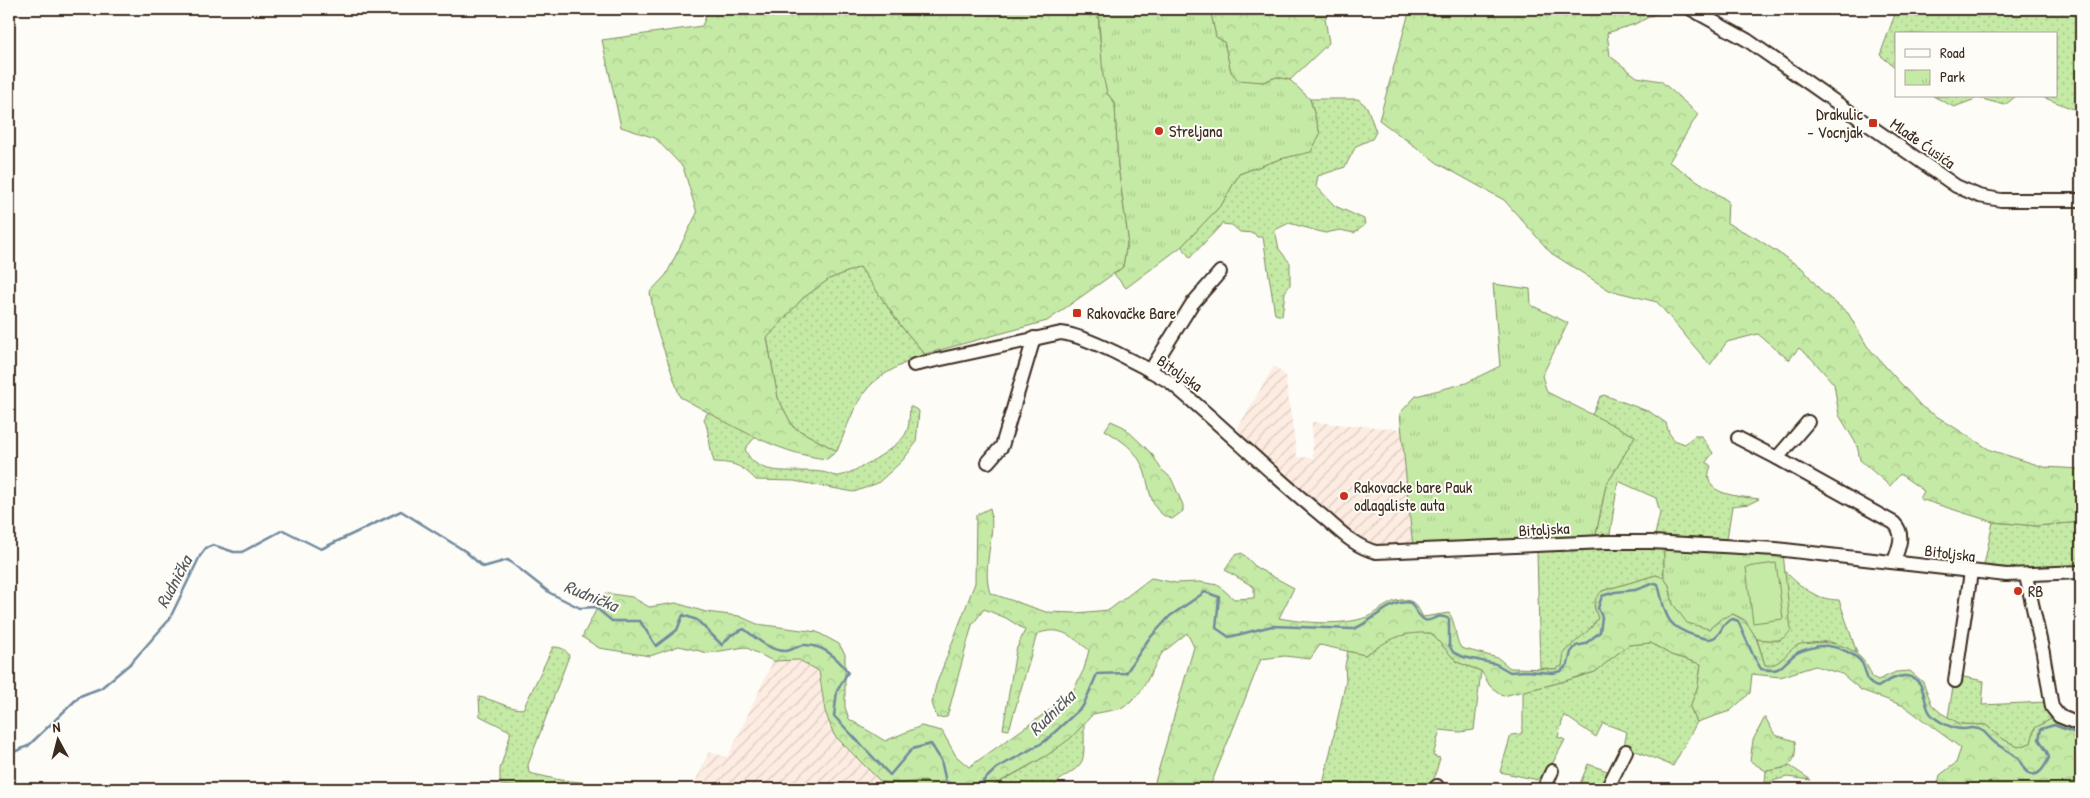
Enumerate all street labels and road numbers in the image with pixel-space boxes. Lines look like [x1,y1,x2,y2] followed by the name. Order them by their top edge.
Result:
[1886,113,1960,173] street label: Mlađe Ćusića
[1153,349,1207,397] street label: Bitoljska
[1518,517,1570,541] street label: Bitoljska
[1923,539,1977,567] street label: Bitoljska

